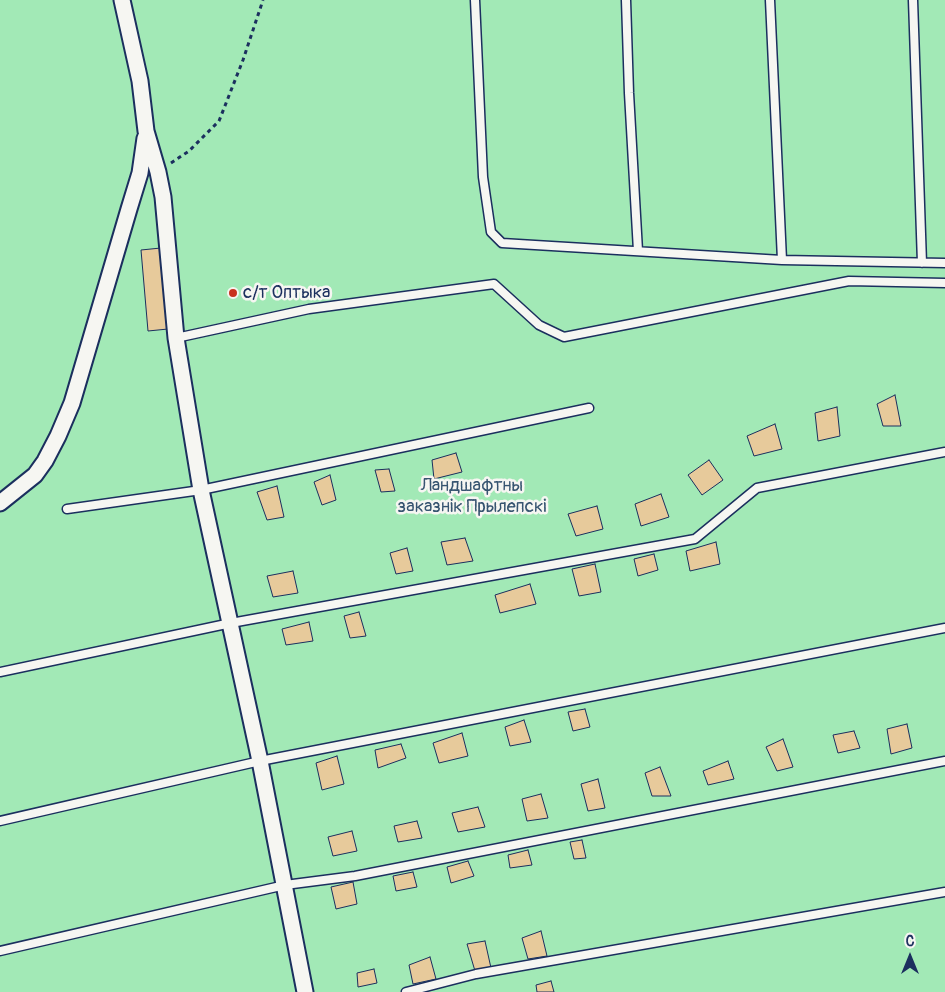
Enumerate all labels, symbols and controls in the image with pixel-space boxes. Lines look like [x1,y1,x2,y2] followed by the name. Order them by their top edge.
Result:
[243,282,330,304] place label: с/т Оптыка
[227,287,239,299] marker: с/т Оптыка
[398,475,546,518] park label: Ландшафтны заказнік Прылепскі
[885,932,935,982] north arrow
[906,933,914,950] text: С

